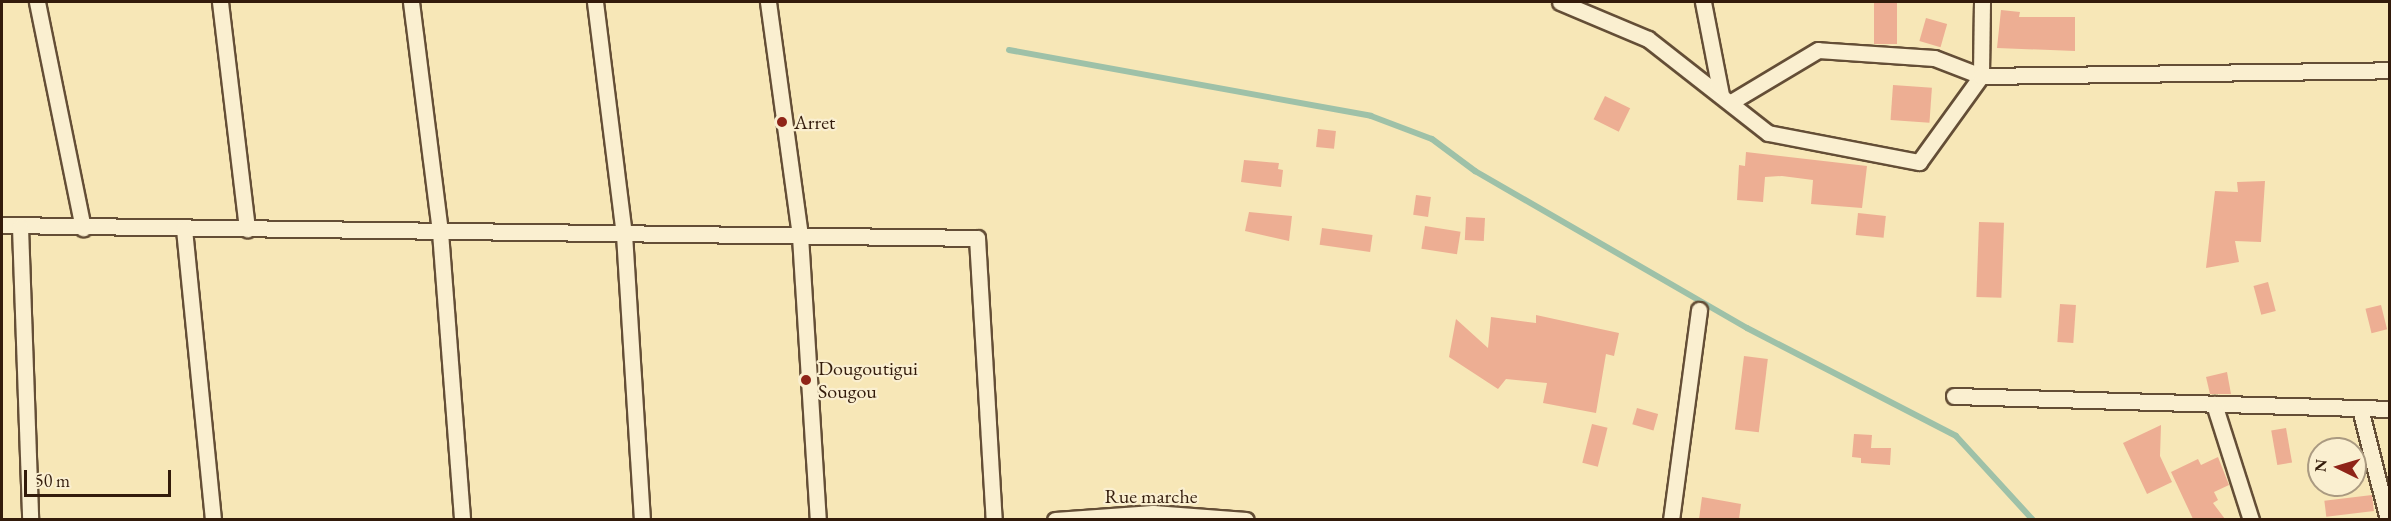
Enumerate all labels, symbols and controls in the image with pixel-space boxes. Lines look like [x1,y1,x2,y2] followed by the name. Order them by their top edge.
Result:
[794,110,835,134] place label: Arret
[775,115,789,129] marker: Arret
[818,356,918,403] place label: Dougoutigui Sougou
[799,373,813,387] marker: Dougoutigui Sougou
[2307,437,2367,497] north arrow
[27,458,174,496] scale bar
[2310,458,2332,473] text: N
[35,469,70,492] text: 50 m
[1104,484,1198,508] street label: Rue marche

